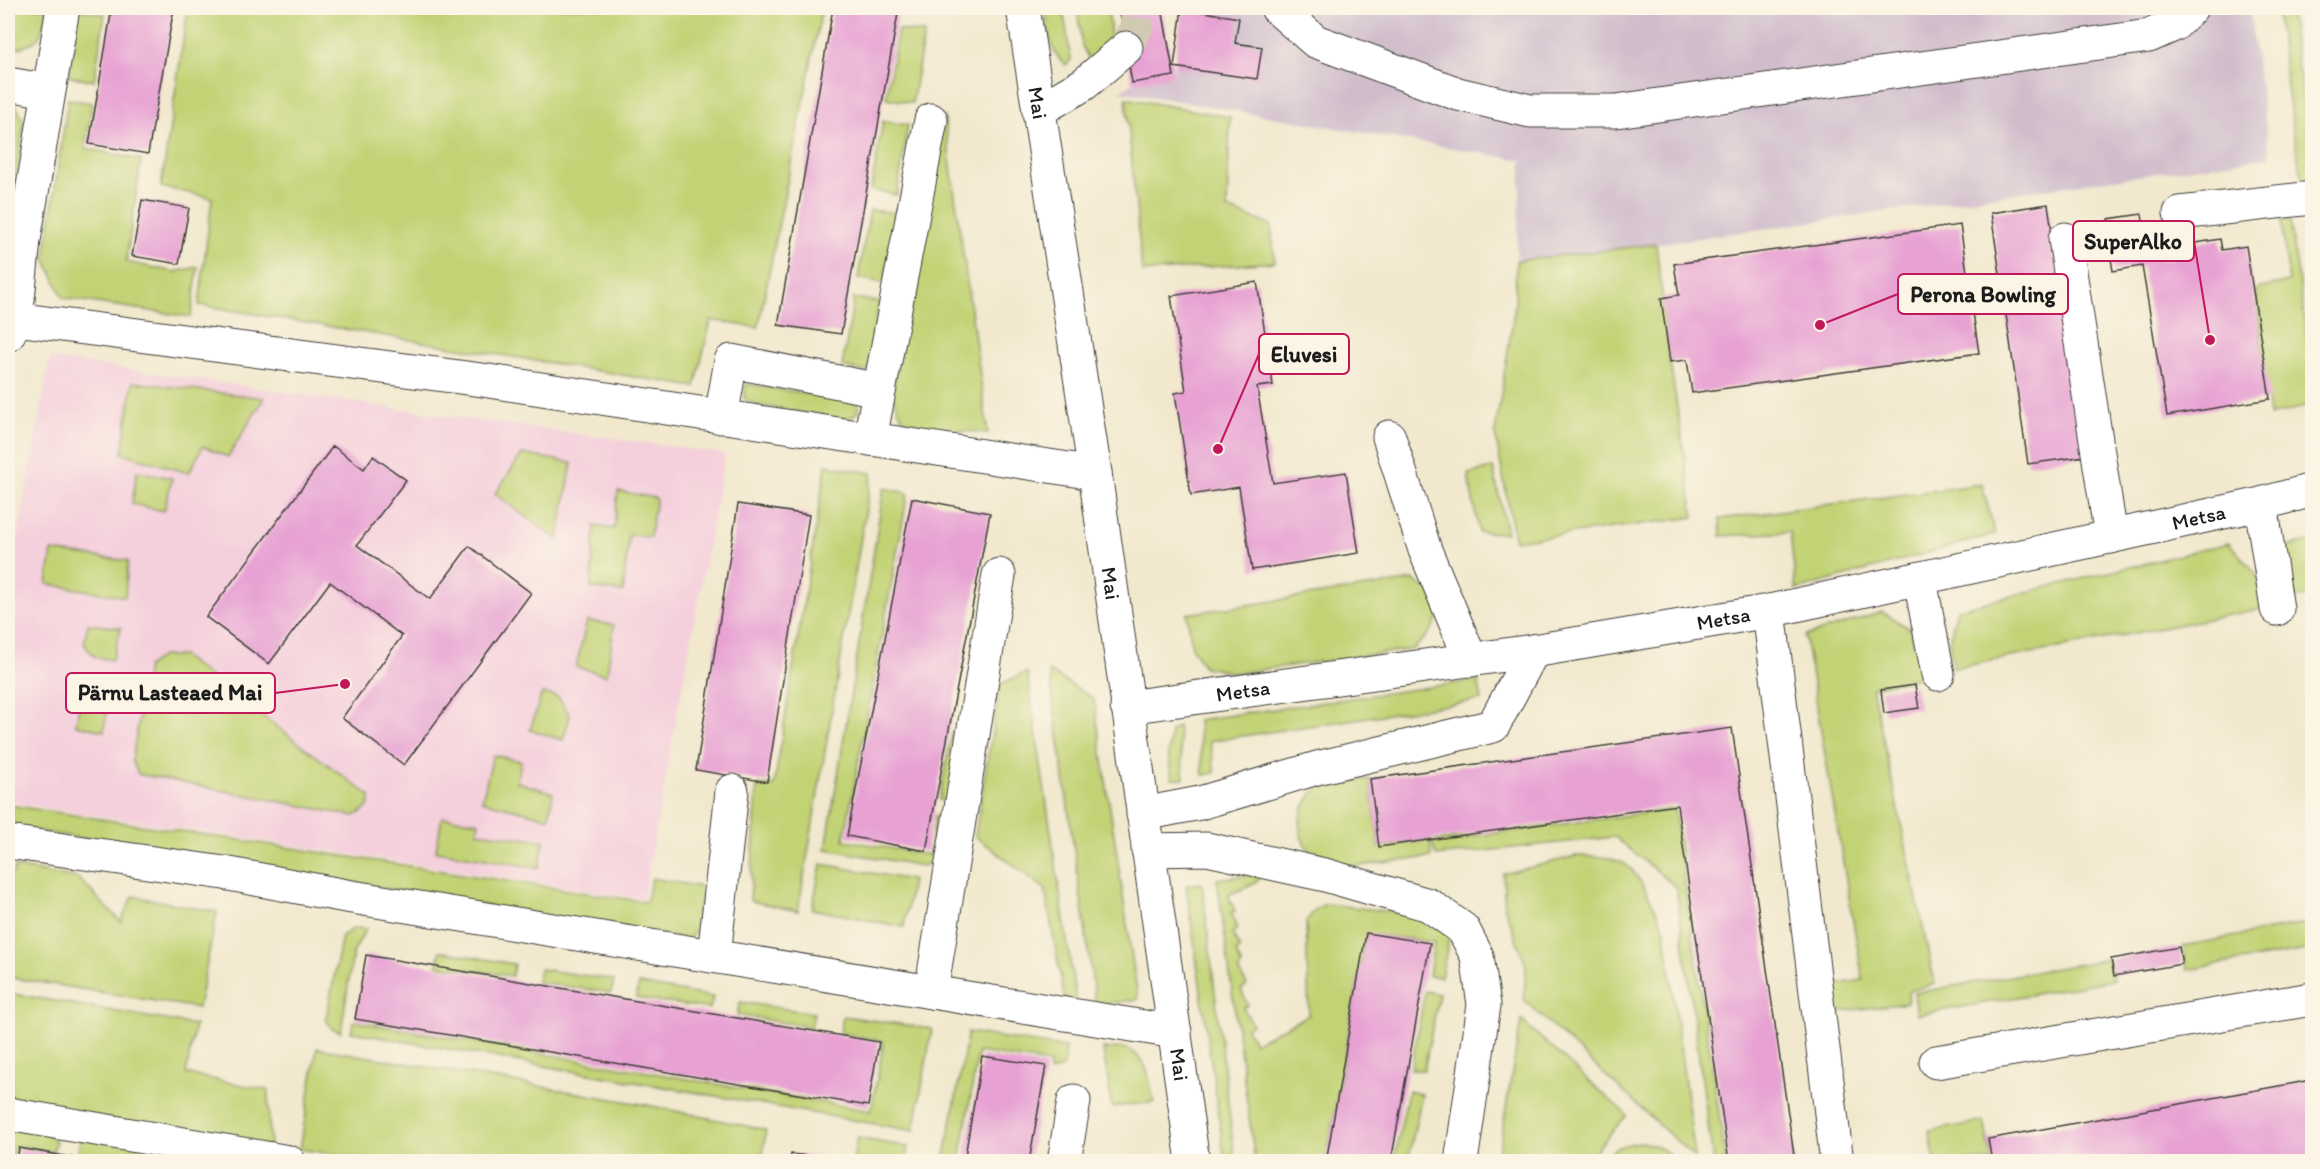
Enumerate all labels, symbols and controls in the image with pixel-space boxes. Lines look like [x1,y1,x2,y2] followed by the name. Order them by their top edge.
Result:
[1023,85,1053,121] street label: Mai
[2073,221,2194,261] callout: SuperAlko
[2084,228,2182,255] text: SuperAlko
[1898,274,2068,314] callout: Perona Bowling
[1910,281,2057,308] text: Perona Bowling
[1259,334,1349,374] callout: Eluvesi
[1271,341,1337,368] text: Eluvesi
[2170,499,2228,535] street label: Metsa
[1097,565,1126,601] street label: Mai
[1695,601,1752,635] street label: Metsa
[66,673,275,713] callout: Pärnu Lasteaed Mai
[1214,674,1271,707] street label: Metsa
[78,679,262,706] text: Pärnu Lasteaed Mai
[1165,1046,1194,1082] street label: Mai

